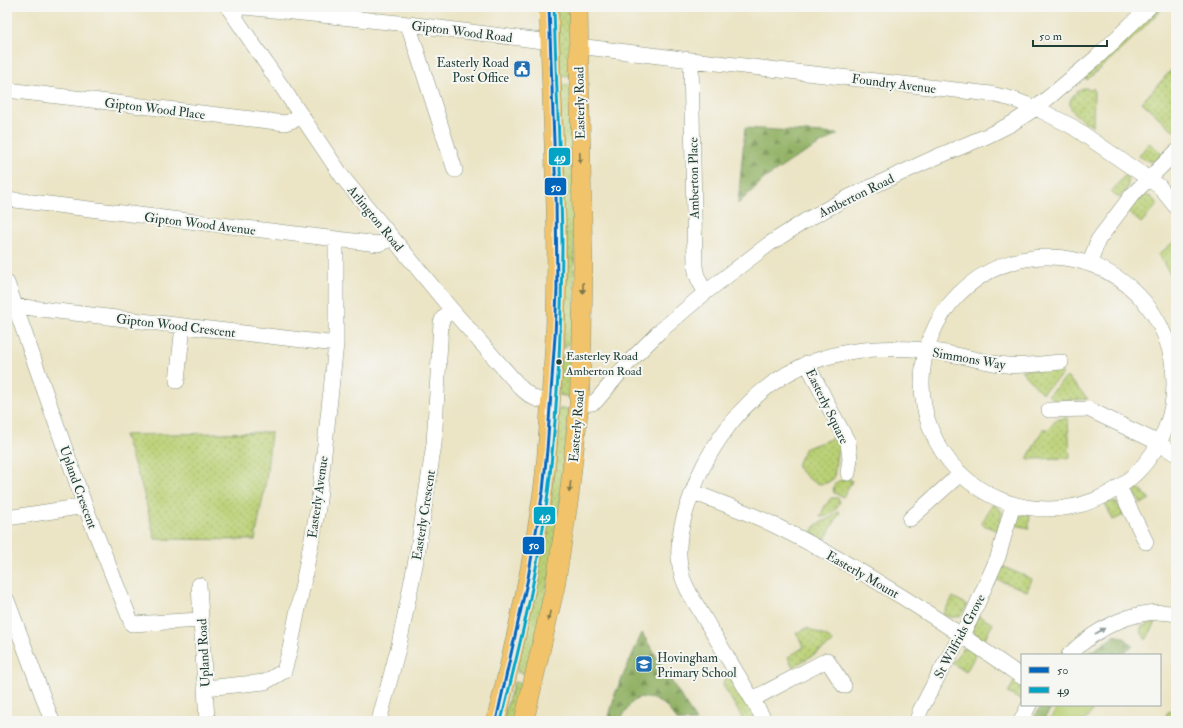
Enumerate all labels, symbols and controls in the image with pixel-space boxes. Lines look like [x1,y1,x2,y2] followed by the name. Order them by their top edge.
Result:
[410,18,514,47] street label: Gipton Wood Road
[1033,22,1107,48] scale bar
[1039,29,1063,44] text: 50 m
[436,55,510,86] place label: Easterly Road Post Office
[512,59,532,79] public building icon: Easterly Road Post Office
[571,66,590,139] street label: Easterly Road
[851,71,938,98] street label: Foundry Avenue
[103,95,207,124] street label: Gipton Wood Place
[685,136,703,220] street label: Amberton Place
[548,147,571,166] line badge: 49
[553,151,566,165] text: 49
[577,152,583,165] one-way arrow
[815,170,897,221] street label: Amberton Road
[544,177,567,196] line badge: 50
[551,181,562,194] text: 50
[343,182,407,255] street label: Arlington Road
[143,209,257,240] street label: Gipton Wood Avenue
[579,282,586,294] one-way arrow
[115,311,236,342] street label: Gipton Wood Crescent
[931,345,1007,374] street label: Simmons Way
[565,349,642,379] place label: Easterley Road Amberton Road
[554,357,564,367] marker: Easterley Road Amberton Road
[801,366,852,448] street label: Easterly Square
[566,389,589,463] street label: Easterly Road
[55,444,100,531] street label: Upland Crescent
[304,454,333,539] street label: Easterly Avenue
[409,469,440,561] street label: Easterly Crescent
[567,481,573,493] one-way arrow
[533,506,556,525] line badge: 49
[538,510,551,524] text: 49
[522,536,545,555] line badge: 50
[529,539,540,552] text: 50
[823,548,902,603] street label: Easterly Mount
[931,591,989,681] street label: St Wilfrids Grove
[545,609,551,622] one-way arrow
[194,618,215,688] street label: Upland Road
[1094,628,1106,635] one-way arrow
[657,650,737,682] place label: Hovingham Primary School
[634,654,654,674] school or university icon: Hovingham Primary School
[1021,654,1161,706] legend
[1057,663,1068,678] text: 50
[1057,683,1070,698] text: 49

